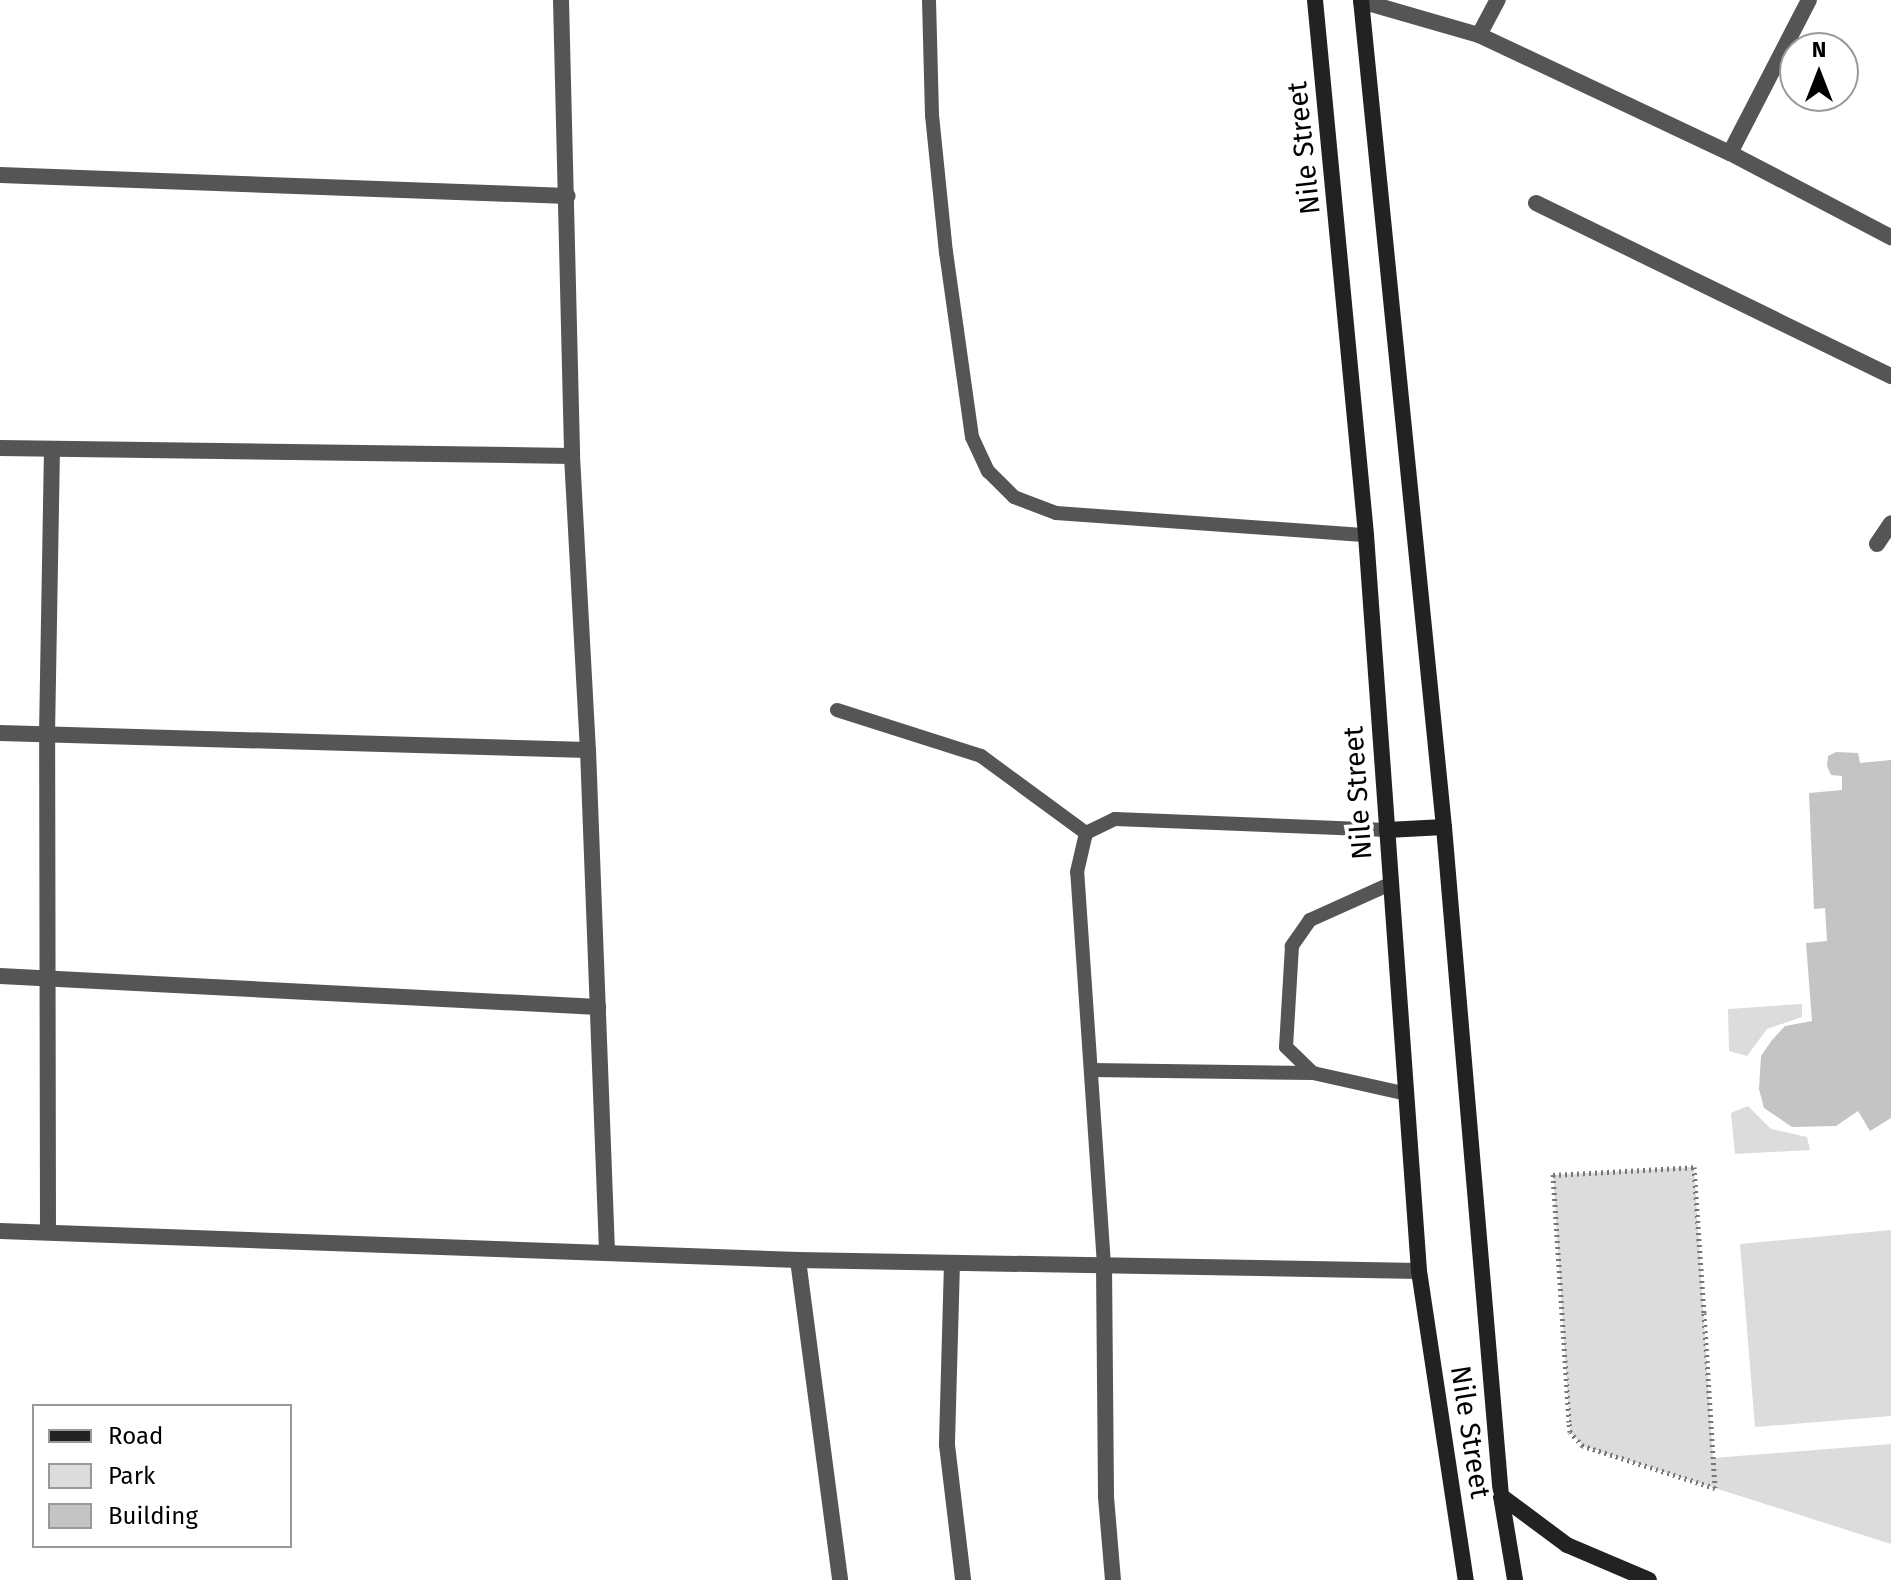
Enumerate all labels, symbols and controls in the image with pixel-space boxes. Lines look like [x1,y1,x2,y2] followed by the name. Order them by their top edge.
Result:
[1779,32,1859,112] north arrow
[1812,36,1826,63] text: N
[1280,80,1328,216] street label: Nile Street
[1337,725,1379,861] street label: Nile Street
[1443,1363,1497,1501] street label: Nile Street
[32,1404,292,1548] legend
[108,1422,163,1450] text: Road
[108,1462,155,1490] text: Park
[108,1502,198,1530] text: Building

